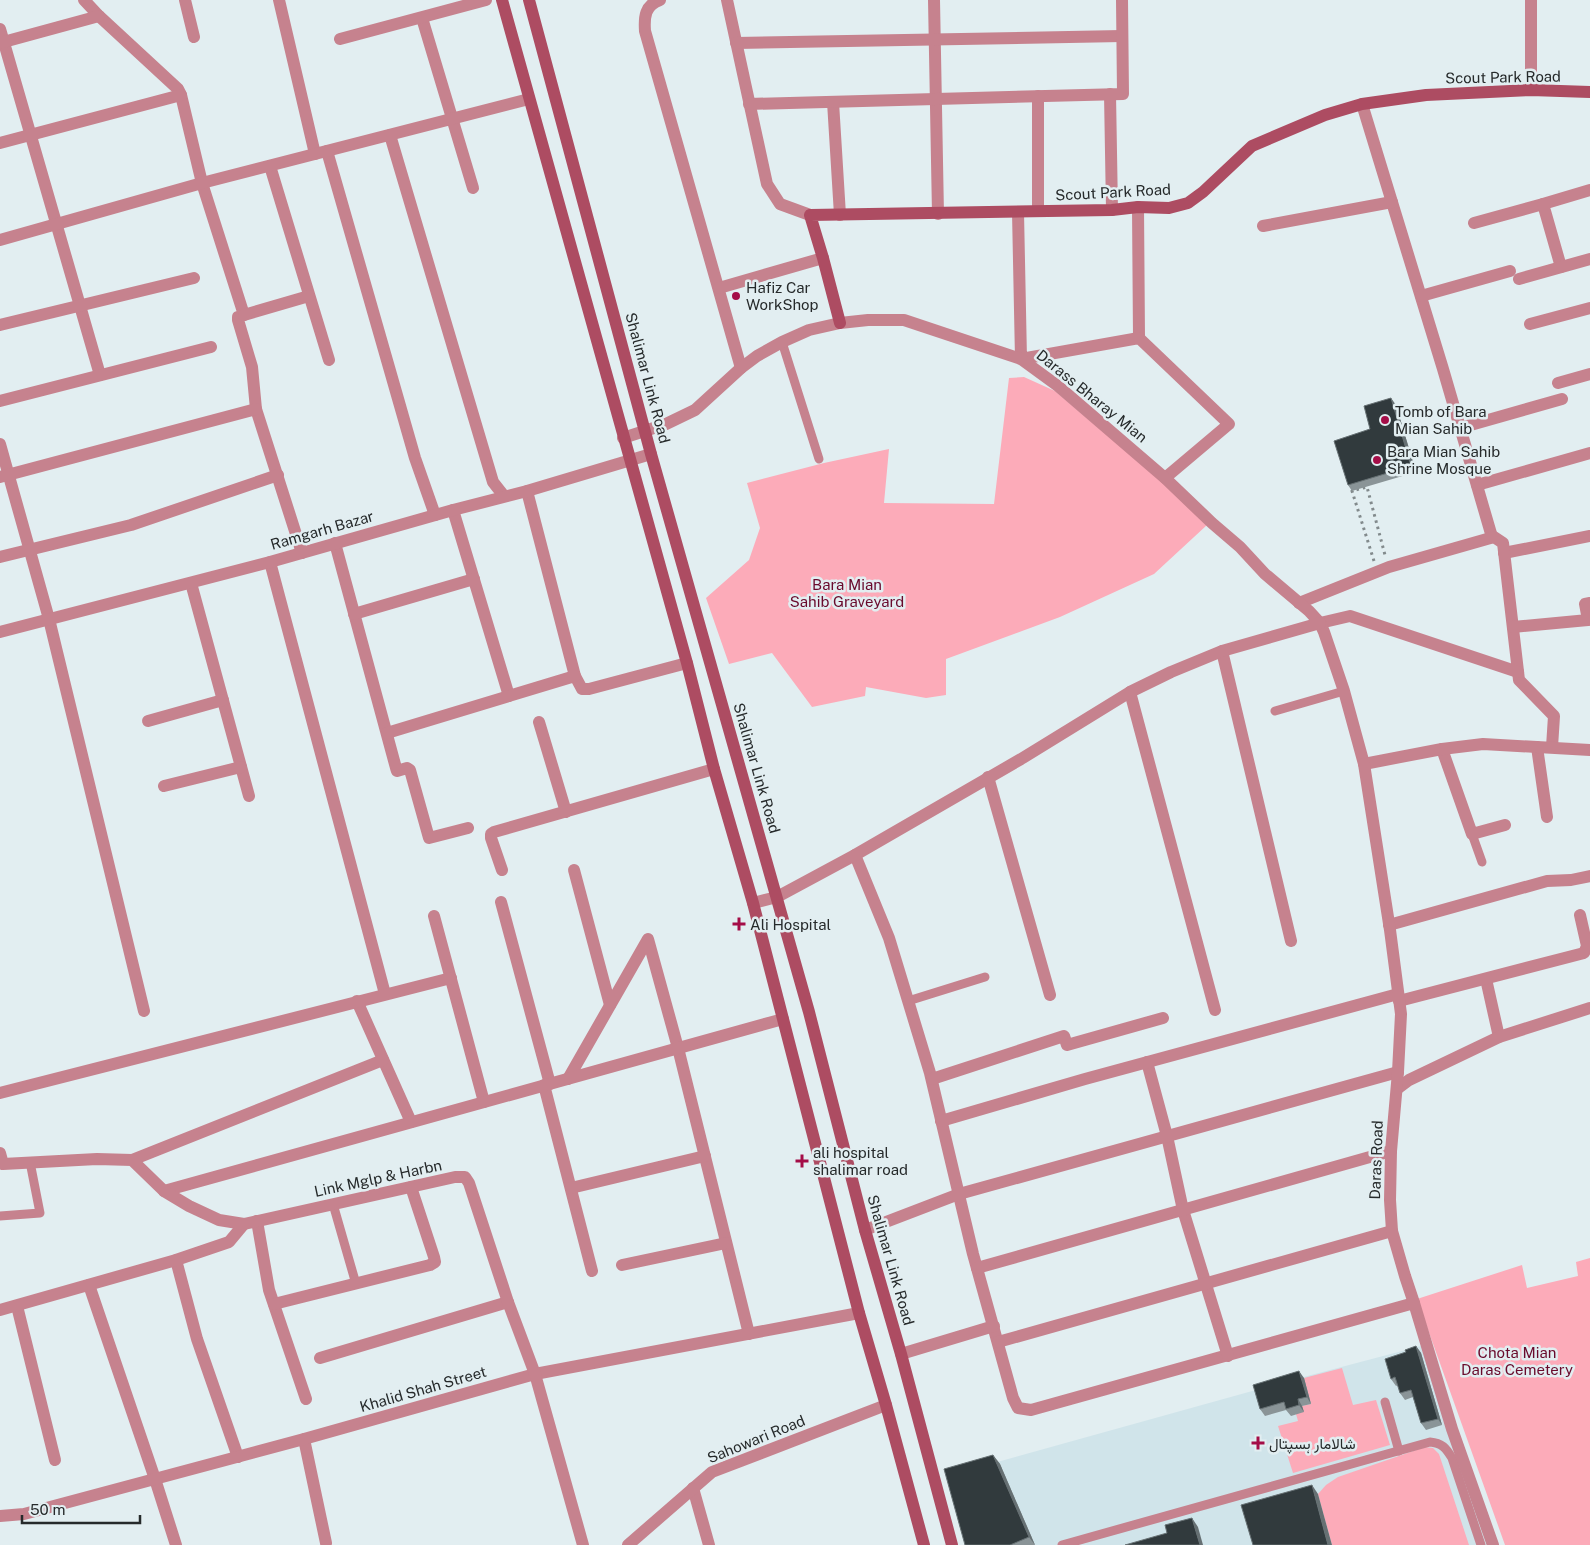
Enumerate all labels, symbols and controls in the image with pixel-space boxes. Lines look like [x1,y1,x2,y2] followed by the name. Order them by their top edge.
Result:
[1445,67,1561,87] street label: Scout Park Road
[1055,180,1171,204] street label: Scout Park Road
[746,279,819,313] place label: Hafiz Car WorkShop
[730,290,742,302] marker: Hafiz Car WorkShop
[622,311,674,445] street label: Shalimar Link Road
[1033,346,1151,446] street label: Darass Bharay Mian
[1395,403,1487,437] place label: Tomb of Bara Mian Sahib
[1379,414,1391,426] marker: Tomb of Bara Mian Sahib
[1387,443,1500,477] place label: Bara Mian Sahib Shrine Mosque
[1371,454,1383,466] marker: Bara Mian Sahib Shrine Mosque
[268,507,376,553] street label: Ramgarh Bazar
[790,576,904,610] park label: Bara Mian Sahib Graveyard
[730,701,784,835] street label: Shalimar Link Road
[750,916,831,933] place label: Ali Hospital
[732,917,746,931] marker: Ali Hospital
[1366,1120,1386,1200] street label: Daras Road
[813,1144,908,1178] place label: ali hospital shalimar road
[795,1154,809,1168] marker: ali hospital shalimar road
[313,1156,443,1200] street label: Link Mglp & Harbn
[864,1193,918,1327] street label: Shalimar Link Road
[1461,1344,1573,1378] park label: Chota Mian Daras Cemetery
[358,1363,488,1415] street label: Khalid Shah Street
[705,1412,807,1466] street label: Sahowari Road
[1269,1435,1356,1454] place label: شالامار ہسپتال
[1251,1436,1265,1450] marker: شالامار ہسپتال
[22,1492,140,1524] scale bar
[30,1501,65,1518] text: 50 m

